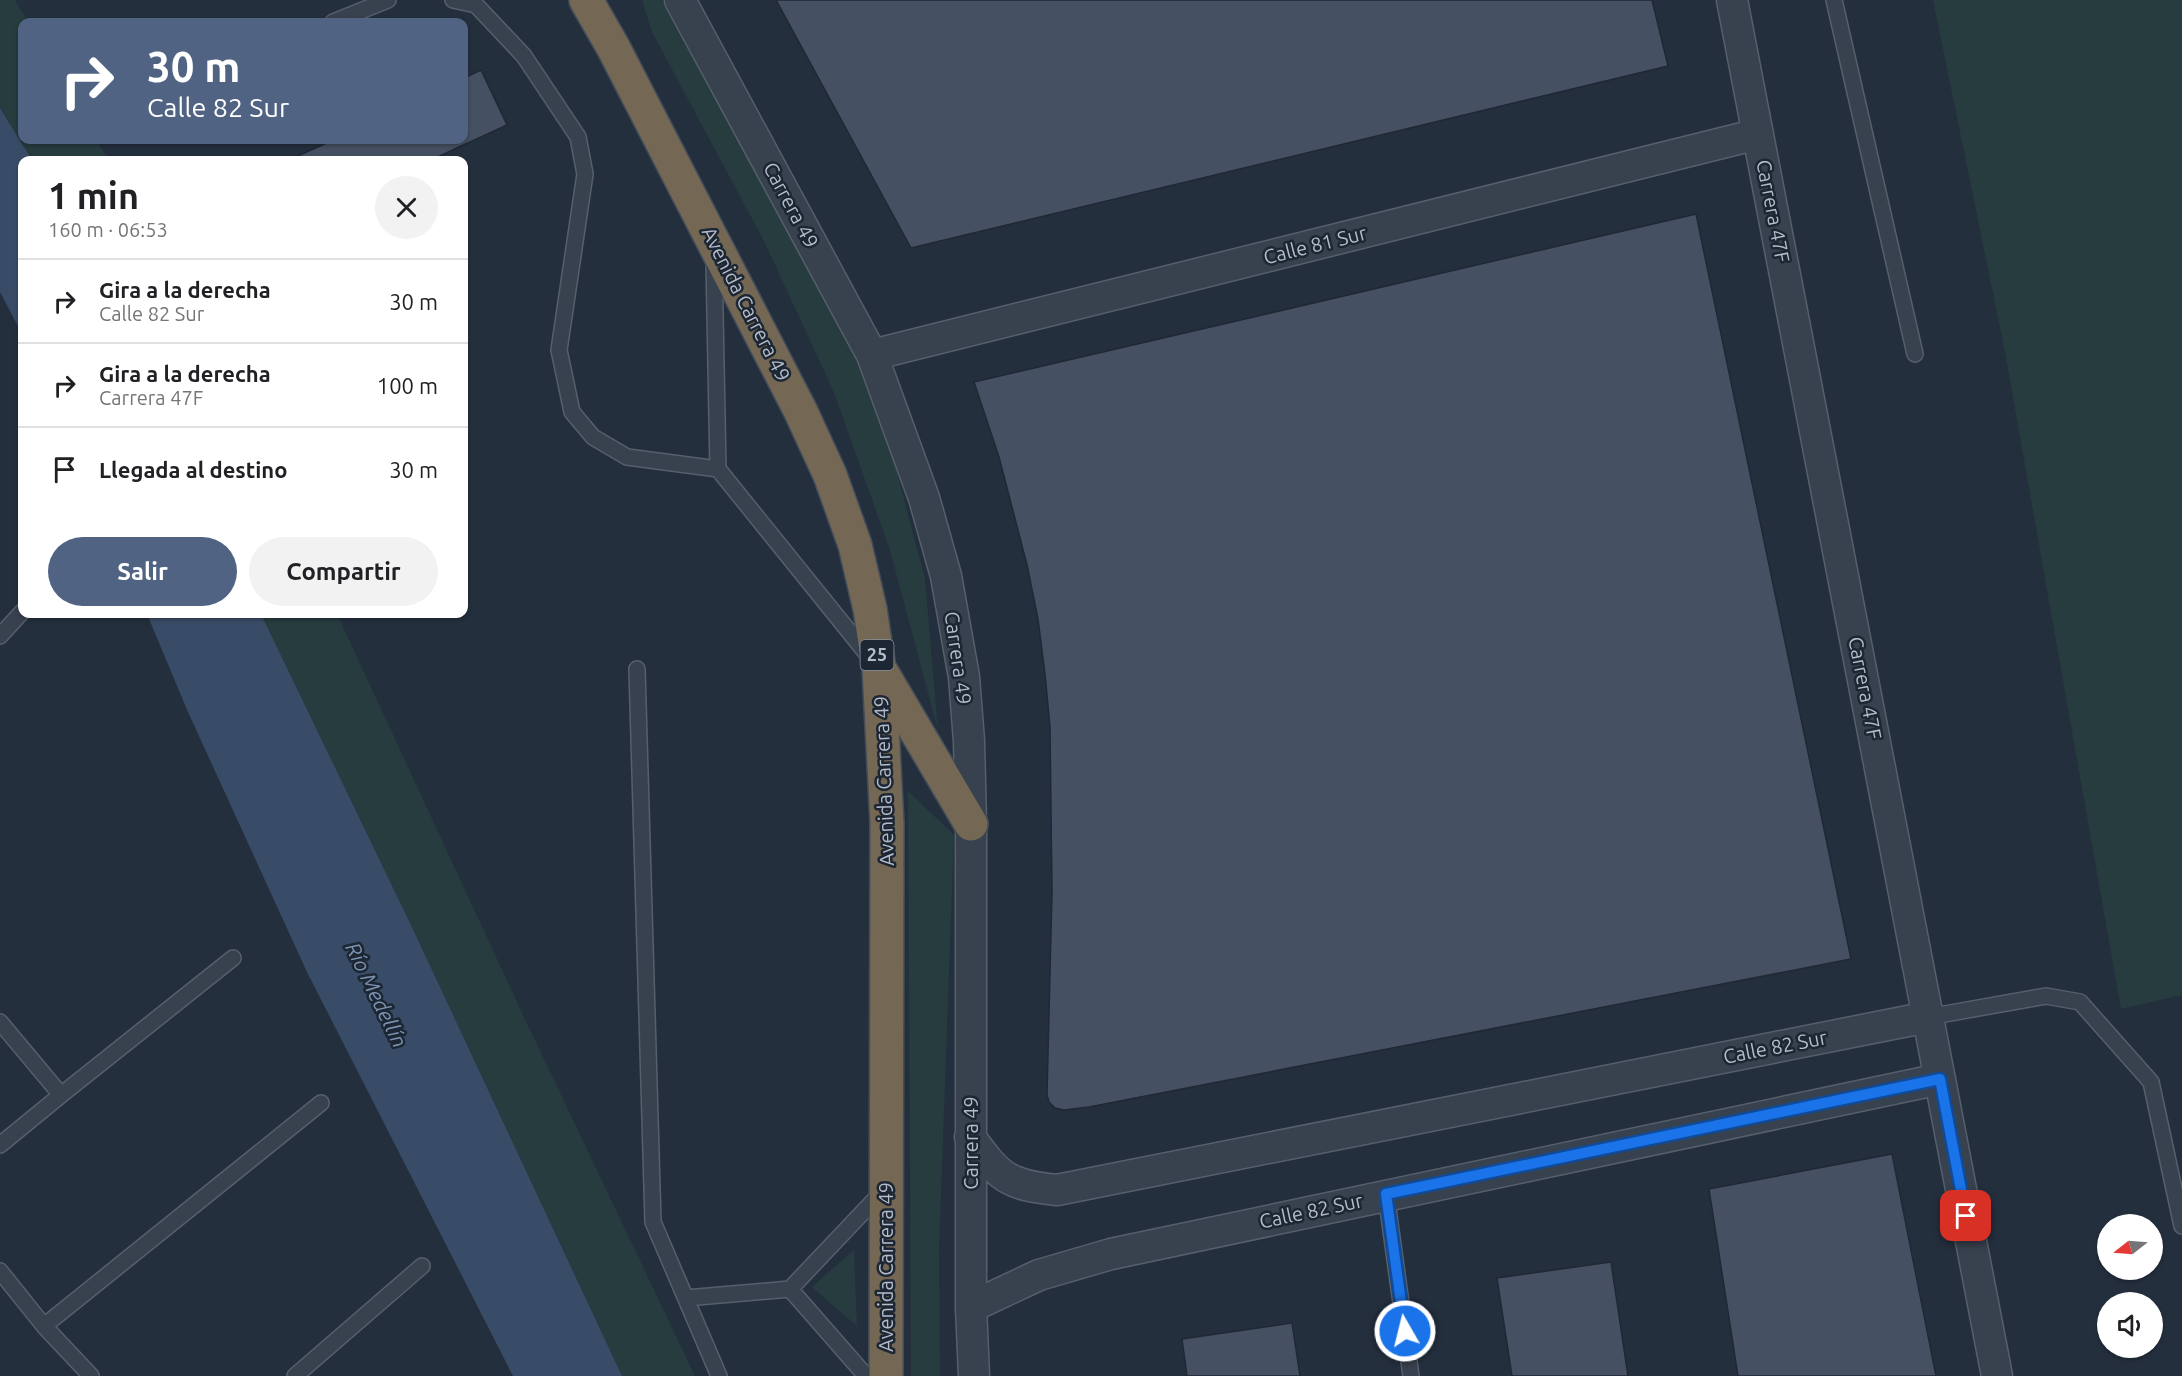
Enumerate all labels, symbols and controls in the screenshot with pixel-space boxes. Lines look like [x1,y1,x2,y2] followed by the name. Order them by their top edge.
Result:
[48,42,126,120] icon: right
[147,43,241,90] text: 30 m
[147,92,289,122] text: Calle 82 Sur
[759,158,824,252] street label: Carrera 49
[1752,158,1795,264] street label: Carrera 47F
[48,175,139,216] text: 1 min
[375,176,438,239] button: close
[48,218,168,241] text: 160 m · 06:53
[1261,221,1369,268] street label: Calle 81 Sur
[698,223,795,385] street label: Avenida Carrera 49
[99,277,271,302] text: Gira a la derecha
[48,285,81,318] icon: right
[389,289,438,314] text: 30 m
[99,302,204,325] text: Calle 82 Sur
[99,361,271,386] text: Gira a la derecha
[48,369,81,402] icon: right
[377,373,438,398] text: 100 m
[99,386,203,409] text: Carrera 47F
[48,453,81,486] icon: arrive
[99,457,287,482] text: Llegada al destino
[389,457,438,482] text: 30 m
[48,537,237,606] button: Salir
[249,537,438,606] button: Compartir
[941,610,976,706] street label: Carrera 49
[1844,635,1887,741] street label: Carrera 47F
[860,640,894,670] road number: 25
[869,696,898,866] street label: Avenida Carrera 49
[341,938,413,1051] water label: Río Medellín
[1721,1025,1829,1068] street label: Calle 82 Sur
[959,1096,982,1190] street label: Carrera 49
[874,1182,897,1352] street label: Avenida Carrera 49
[1257,1188,1365,1233] street label: Calle 82 Sur
[1940,1190,1991,1241] pin
[1949,1199,1982,1232] icon: arrive
[2097,1214,2163,1280] north arrow
[2097,1214,2163,1358] map controls
[2097,1292,2163,1358] button: sound
[1373,1299,1437,1363] position arrow

